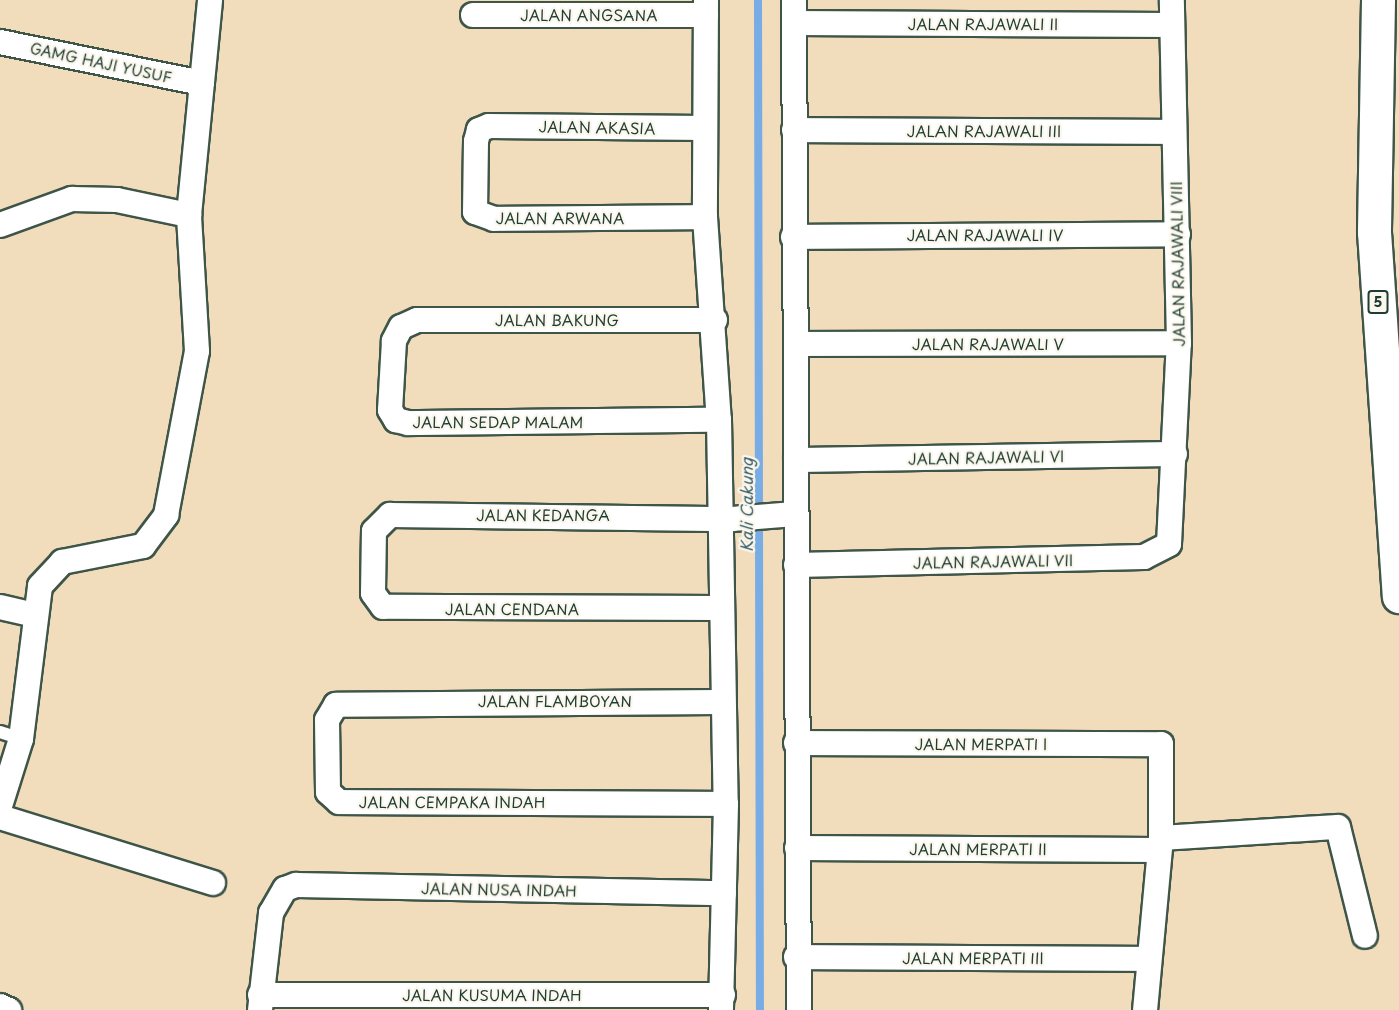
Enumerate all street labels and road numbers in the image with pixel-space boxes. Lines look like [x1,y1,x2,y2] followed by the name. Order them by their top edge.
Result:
[521,6,657,24] street label: JALAN ANGSANA
[908,15,1058,33] street label: JALAN RAJAWALI II
[27,38,175,86] street label: GAMG HAJI YUSUF
[540,117,654,137] street label: JALAN AKASIA
[907,122,1061,140] street label: JALAN RAJAWALI III
[1167,181,1187,347] street label: JALAN RAJAWALI VIII
[496,209,624,227] street label: JALAN ARWANA
[907,226,1063,244] street label: JALAN RAJAWALI IV
[1368,291,1388,313] road number: 5
[495,311,619,329] street label: JALAN BAKUNG
[912,335,1064,353] street label: JALAN RAJAWALI V
[412,413,584,431] street label: JALAN SEDAP MALAM
[908,447,1064,467] street label: JALAN RAJAWALI VI
[476,506,610,524] street label: JALAN KEDANGA
[913,551,1073,571] street label: JALAN RAJAWALI VII
[444,600,580,618] street label: JALAN CENDANA
[479,692,631,710] street label: JALAN FLAMBOYAN
[914,735,1048,753] street label: JALAN MERPATI I
[358,793,546,811] street label: JALAN CEMPAKA INDAH
[909,840,1047,858] street label: JALAN MERPATI II
[421,879,577,899] street label: JALAN NUSA INDAH
[902,949,1044,967] street label: JALAN MERPATI III
[402,986,582,1004] street label: JALAN KUSUMA INDAH

